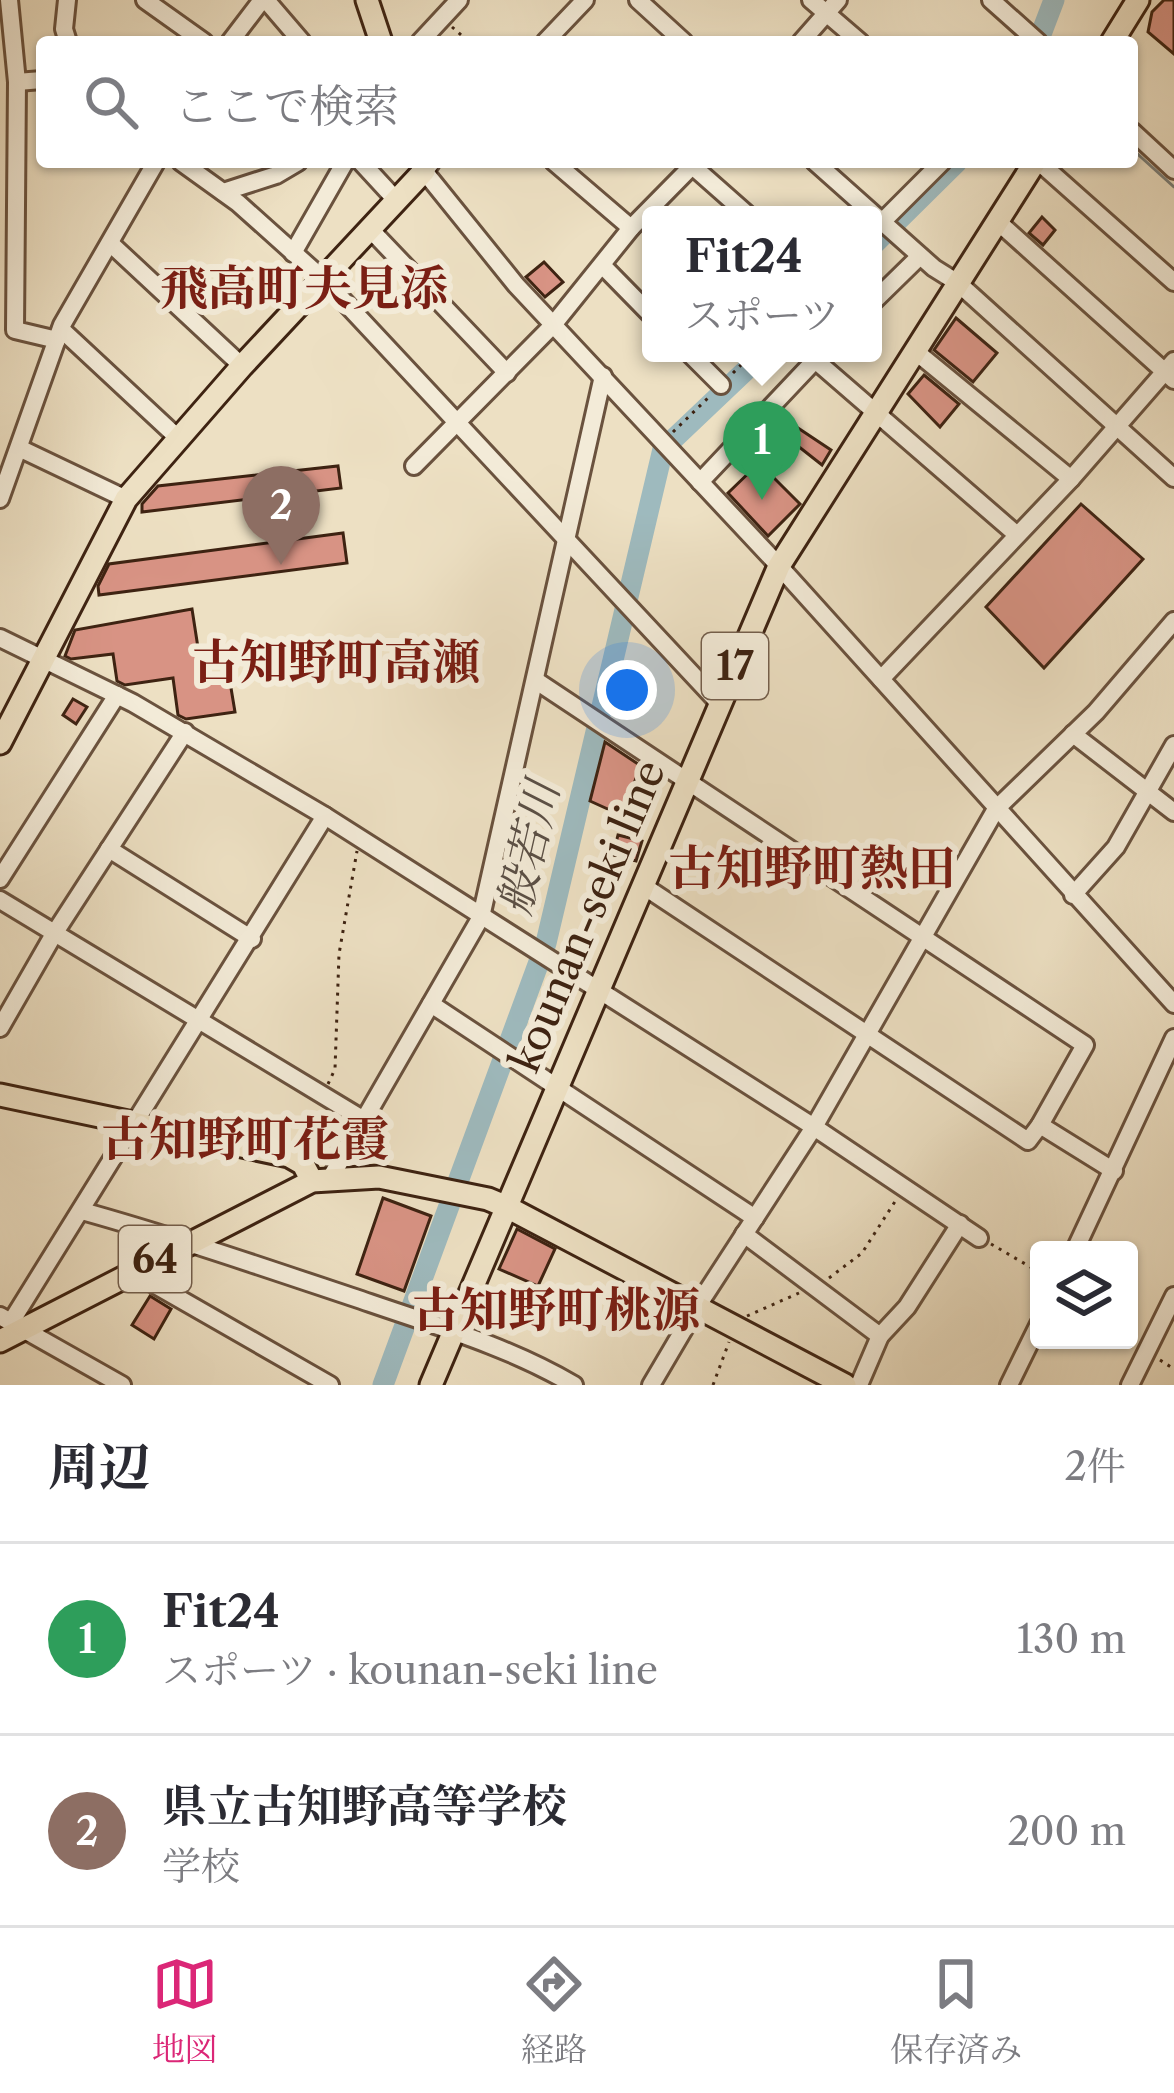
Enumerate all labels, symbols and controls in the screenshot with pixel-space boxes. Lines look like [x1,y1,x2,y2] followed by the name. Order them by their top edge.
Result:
[36,36,1138,168] search box
[78,69,144,135] icon: search
[174,78,399,134] text: ここで検索
[642,206,882,362] popup
[685,228,803,284] text: Fit24
[160,258,448,317] district label: 飛高町夫見添
[685,291,839,339] text: スポーツ
[723,401,801,500] pin: 1
[242,466,320,565] pin: 2
[192,632,480,691] district label: 古知野町高瀬
[702,633,768,699] road number: 17
[597,660,657,720] your location
[498,752,676,1080] street label: kounan-seki line
[486,771,572,920] water label: 般若川
[668,838,956,897] district label: 古知野町熱田
[101,1109,389,1168] district label: 古知野町花霞
[119,1226,191,1292] road number: 64
[1030,1241,1138,1349] map controls
[1030,1241,1138,1349] button: layers
[412,1280,700,1339] district label: 古知野町桃源
[48,1436,150,1498] text: 周辺
[1065,1442,1126,1490] text: 2件
[162,1583,280,1639] text: Fit24
[78,1615,96,1663] text: 1
[1017,1615,1126,1663] text: 130 m
[162,1646,658,1694] text: スポーツ · kounan-seki line
[162,1778,567,1834] text: 県立古知野高等学校
[75,1807,99,1855] text: 2
[1007,1807,1126,1855] text: 200 m
[162,1842,240,1890] text: 学校
[152,1951,218,2070] tab: 地図
[521,1951,587,2070] tab: 経路
[890,1951,1022,2070] tab: 保存済み

